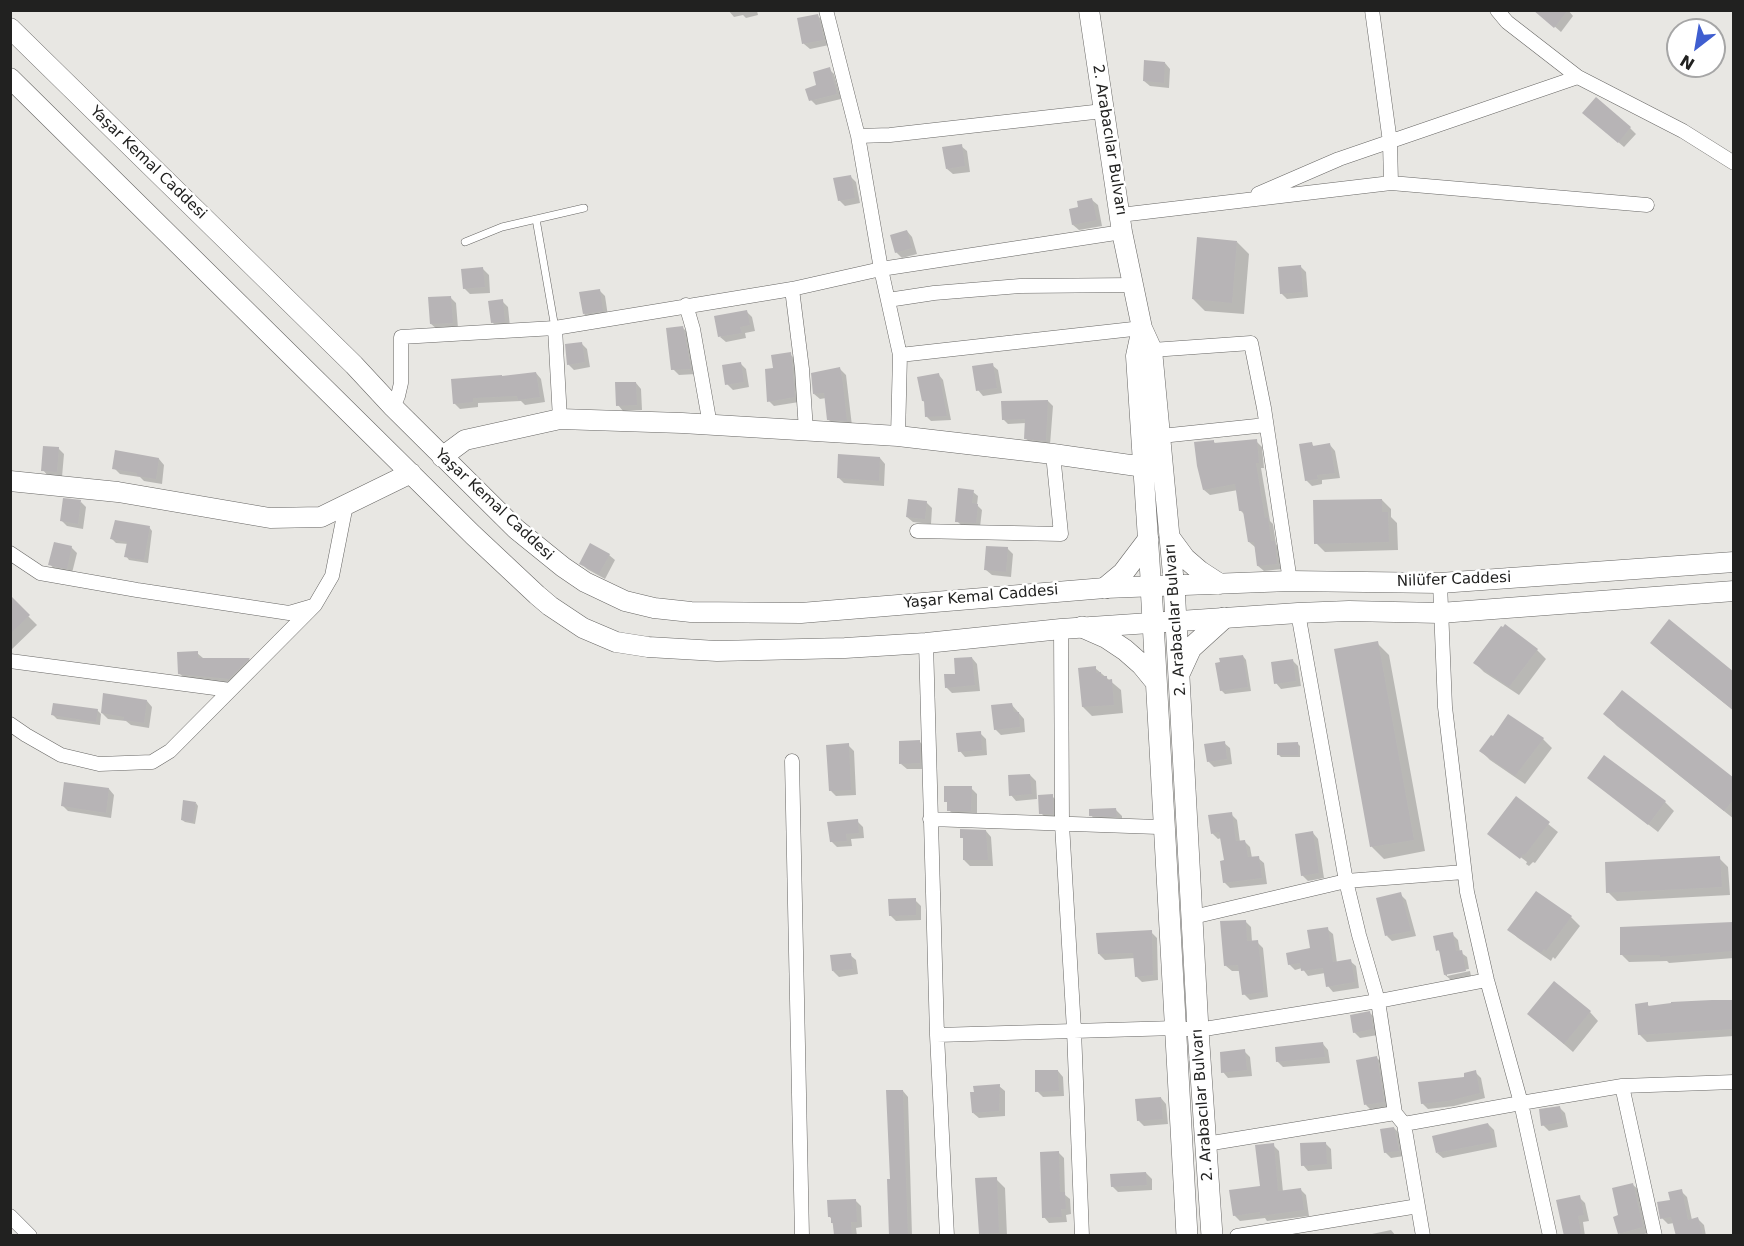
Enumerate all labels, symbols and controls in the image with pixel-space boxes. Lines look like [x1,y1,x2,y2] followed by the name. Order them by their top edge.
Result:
[1666,18,1726,78] north arrow
[1677,51,1698,74] text: N
[1088,63,1130,217] street label: 2. Arabacılar Bulvarı
[86,103,210,223] street label: Yaşar Kemal Caddesi
[431,445,557,565] street label: Yaşar Kemal Caddesi
[1162,543,1190,697] street label: 2. Arabacılar Bulvarı
[1397,569,1511,591] street label: Nilüfer Caddesi
[903,581,1059,613] street label: Yaşar Kemal Caddesi
[1189,1028,1217,1182] street label: 2. Arabacılar Bulvarı

